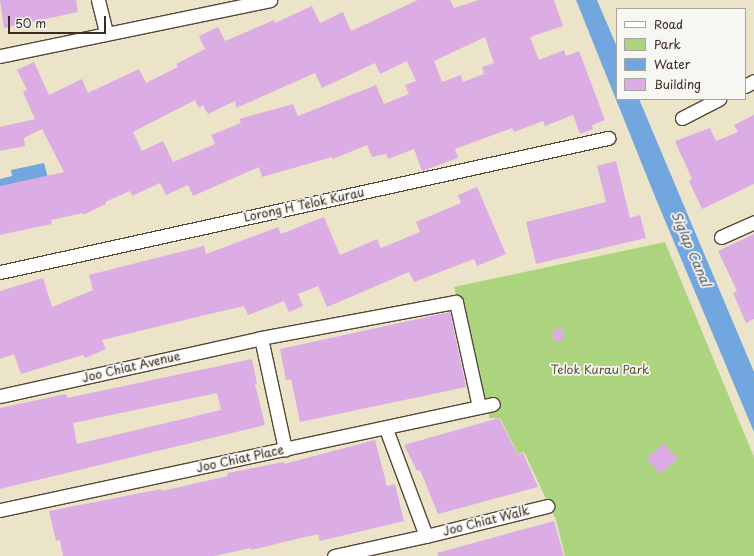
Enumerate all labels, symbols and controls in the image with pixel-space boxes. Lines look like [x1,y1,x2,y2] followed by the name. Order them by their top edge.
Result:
[10,8,108,34] scale bar
[616,8,746,100] legend
[15,14,46,32] text: 50 m
[654,15,683,33] text: Road
[654,35,681,53] text: Park
[654,55,690,73] text: Water
[654,75,701,93] text: Building
[242,185,366,225] street label: Lorong H Telok Kurau
[668,209,714,289] water label: Siglap Canal
[80,349,182,385] street label: Joo Chiat Avenue
[550,363,650,377] park label: Telok Kurau Park
[194,443,286,475] street label: Joo Chiat Place
[440,503,532,539] street label: Joo Chiat Walk

